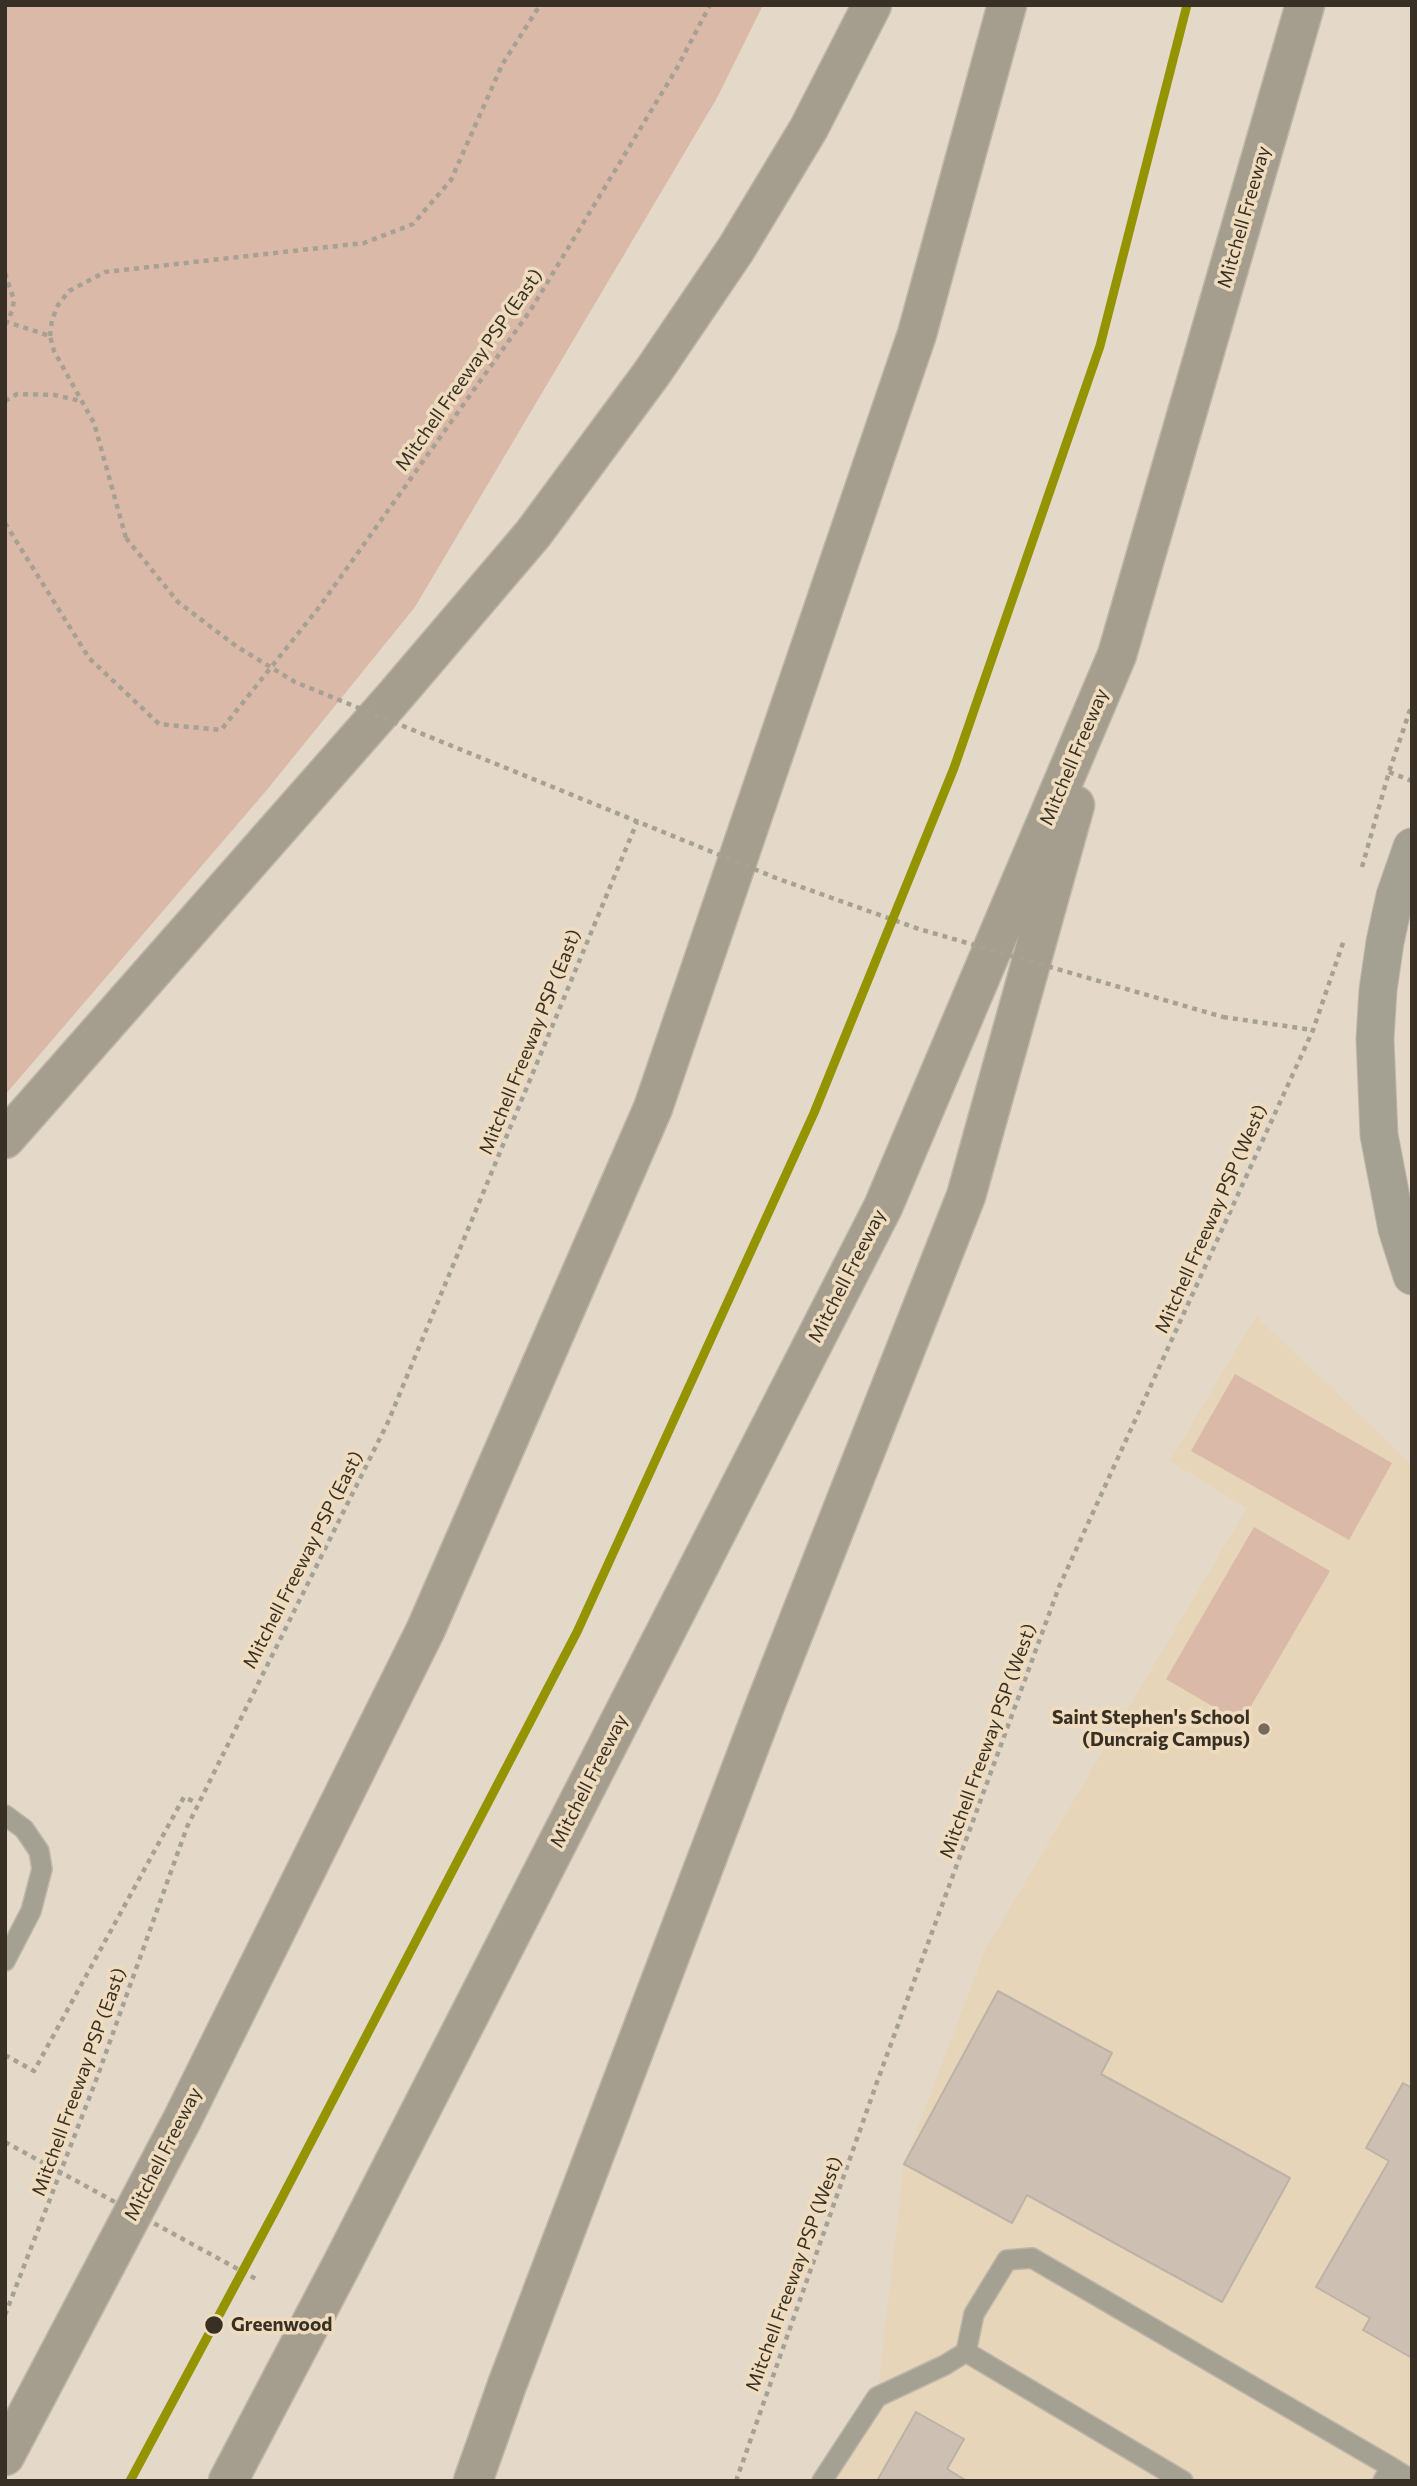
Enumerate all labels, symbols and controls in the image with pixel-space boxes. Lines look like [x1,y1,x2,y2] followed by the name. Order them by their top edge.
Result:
[1213,143,1275,291] street label: Mitchell Freeway
[391,265,547,475] street label: Mitchell Freeway PSP (East)
[1035,685,1113,829] street label: Mitchell Freeway
[474,926,586,1158] street label: Mitchell Freeway PSP (East)
[1150,1101,1272,1337] street label: Mitchell Freeway PSP (West)
[804,1206,890,1346] street label: Mitchell Freeway
[238,1447,368,1673] street label: Mitchell Freeway PSP (East)
[935,1621,1041,1861] street label: Mitchell Freeway PSP (West)
[1052,1707,1250,1751] place label: Saint Stephen's School (Duncraig Campus)
[546,1711,632,1851] street label: Mitchell Freeway
[1256,1721,1272,1737] marker: Saint Stephen's School (Duncraig Campus)
[27,1965,131,2199] street label: Mitchell Freeway PSP (East)
[120,2084,206,2224] street label: Mitchell Freeway
[741,2154,847,2394] street label: Mitchell Freeway PSP (West)
[203,2314,225,2336] marker: Greenwood
[231,2314,332,2336] place label: Greenwood

